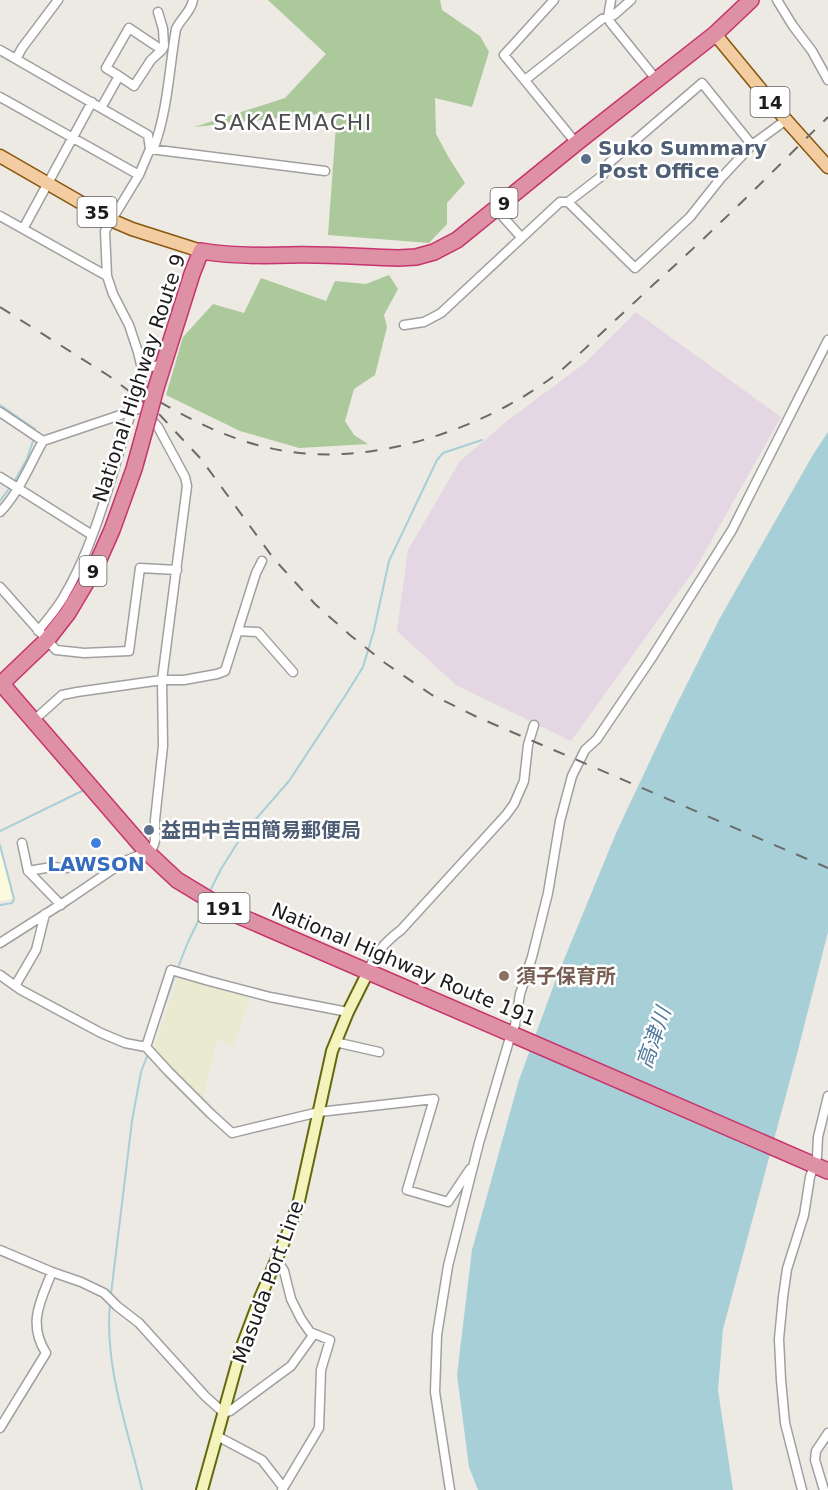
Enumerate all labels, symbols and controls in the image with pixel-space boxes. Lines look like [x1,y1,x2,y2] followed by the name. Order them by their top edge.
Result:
[750,87,790,117] road number: 14
[213,110,373,135] district label: SAKAEMACHI
[598,136,767,183] place label: Suko Summary Post Office
[579,152,593,166] marker: Suko Summary Post Office
[490,188,518,218] road number: 9
[78,197,116,227] road number: 35
[87,251,191,505] street label: National Highway Route 9
[80,556,106,586] road number: 9
[161,818,361,842] place label: 益田中吉田簡易郵便局
[142,823,156,837] marker: 益田中吉田簡易郵便局
[89,836,103,850] marker: LAWSON
[47,852,145,876] place label: LAWSON
[198,893,250,923] road number: 191
[268,897,540,1031] street label: National Highway Route 191
[516,964,616,988] place label: 須子保育所
[497,969,511,983] marker: 須子保育所
[632,1002,676,1072] water label: 高津川
[227,1197,309,1367] street label: Masuda Port Line

